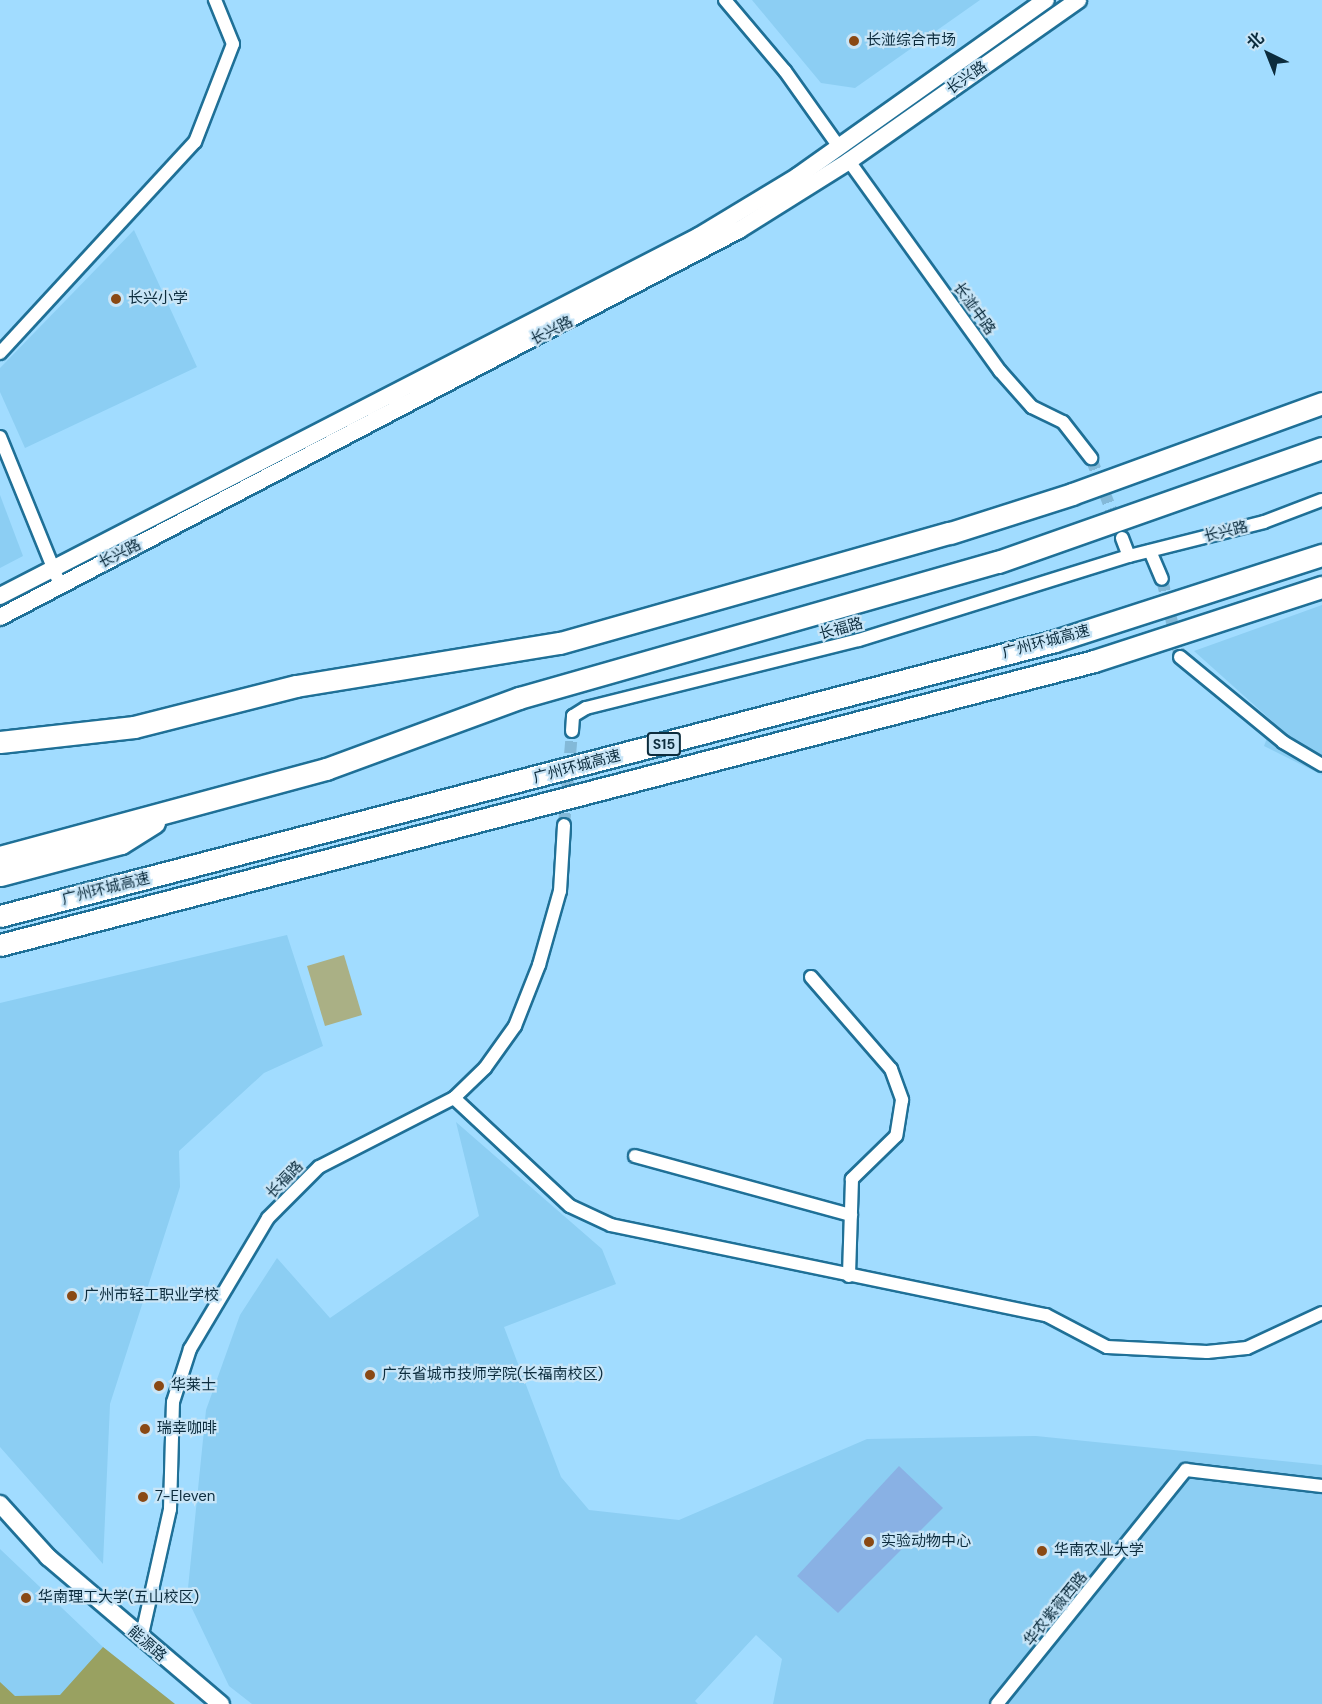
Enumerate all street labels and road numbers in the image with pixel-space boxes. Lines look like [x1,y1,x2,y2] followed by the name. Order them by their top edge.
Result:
[943,58,991,98] street label: 长兴路
[949,279,999,339] street label: 长湴中路
[528,313,576,349] street label: 长兴路
[1202,518,1250,546] street label: 长兴路
[96,536,144,572] street label: 长兴路
[817,614,865,644] street label: 长福路
[1000,622,1092,662] street label: 广州环城高速
[646,733,682,755] road number: S15
[531,747,623,787] street label: 广州环城高速
[60,869,152,909] street label: 广州环城高速
[263,1158,307,1202] street label: 长福路
[1021,1568,1091,1650] street label: 华农紫薇西路
[124,1622,170,1666] street label: 能源路

